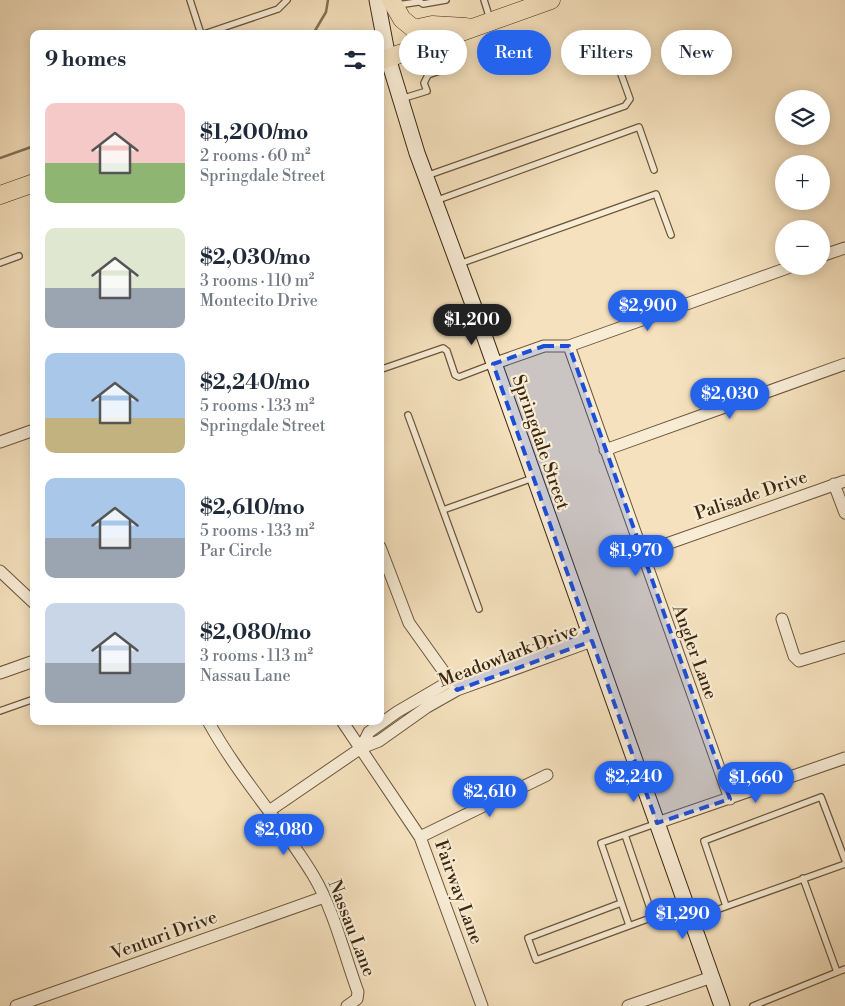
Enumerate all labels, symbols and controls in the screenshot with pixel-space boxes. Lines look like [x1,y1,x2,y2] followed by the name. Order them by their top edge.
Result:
[399,30,467,75] chip: Buy
[477,30,551,75] chip: Rent
[561,30,651,75] chip: Filters
[661,30,732,75] chip: New
[341,46,369,74] icon: filters
[45,47,126,73] text: 9 homes
[775,90,830,275] map controls
[775,90,830,145] button: layers
[200,120,308,146] text: $1,200/mo
[85,123,145,183] icon: home
[200,146,311,166] text: 2 rooms · 60 m²
[775,155,830,210] button: +
[200,166,326,186] text: Springdale Street
[775,220,830,275] button: −
[200,245,311,271] text: $2,030/mo
[85,248,145,308] icon: home
[200,271,314,291] text: 3 rooms · 110 m²
[607,290,689,332] pin: $2,900
[200,291,318,311] text: Montecito Drive
[619,296,677,316] text: $2,900
[431,304,513,346] pin: $1,200
[444,310,500,330] text: $1,200
[200,370,310,396] text: $2,240/mo
[507,372,575,513] street label: Springdale Street
[85,373,145,433] icon: home
[689,378,771,420] pin: $2,030
[701,384,759,404] text: $2,030
[200,396,315,416] text: 5 rooms · 133 m²
[200,416,326,436] text: Springdale Street
[692,465,811,525] street label: Palisade Drive
[200,495,305,521] text: $2,610/mo
[85,498,145,558] icon: home
[200,521,315,541] text: 5 rooms · 133 m²
[595,534,677,577] pin: $1,970
[200,541,272,561] text: Par Circle
[610,541,662,561] text: $1,970
[666,601,722,703] street label: Angler Lane
[435,618,581,693] street label: Meadowlark Drive
[200,620,311,646] text: $2,080/mo
[85,623,145,683] icon: home
[200,646,313,666] text: 3 rooms · 113 m²
[200,666,291,686] text: Nassau Lane
[593,760,675,803] pin: $2,240
[715,762,797,804] pin: $1,660
[606,767,662,787] text: $2,240
[729,768,783,788] text: $1,660
[449,776,531,818] pin: $2,610
[464,782,516,802] text: $2,610
[243,814,325,856] pin: $2,080
[255,820,313,840] text: $2,080
[429,837,488,947] street label: Fairway Lane
[323,876,381,980] street label: Nassau Lane
[642,898,724,940] pin: $1,290
[656,904,710,924] text: $1,290
[107,906,220,966] street label: Venturi Drive

